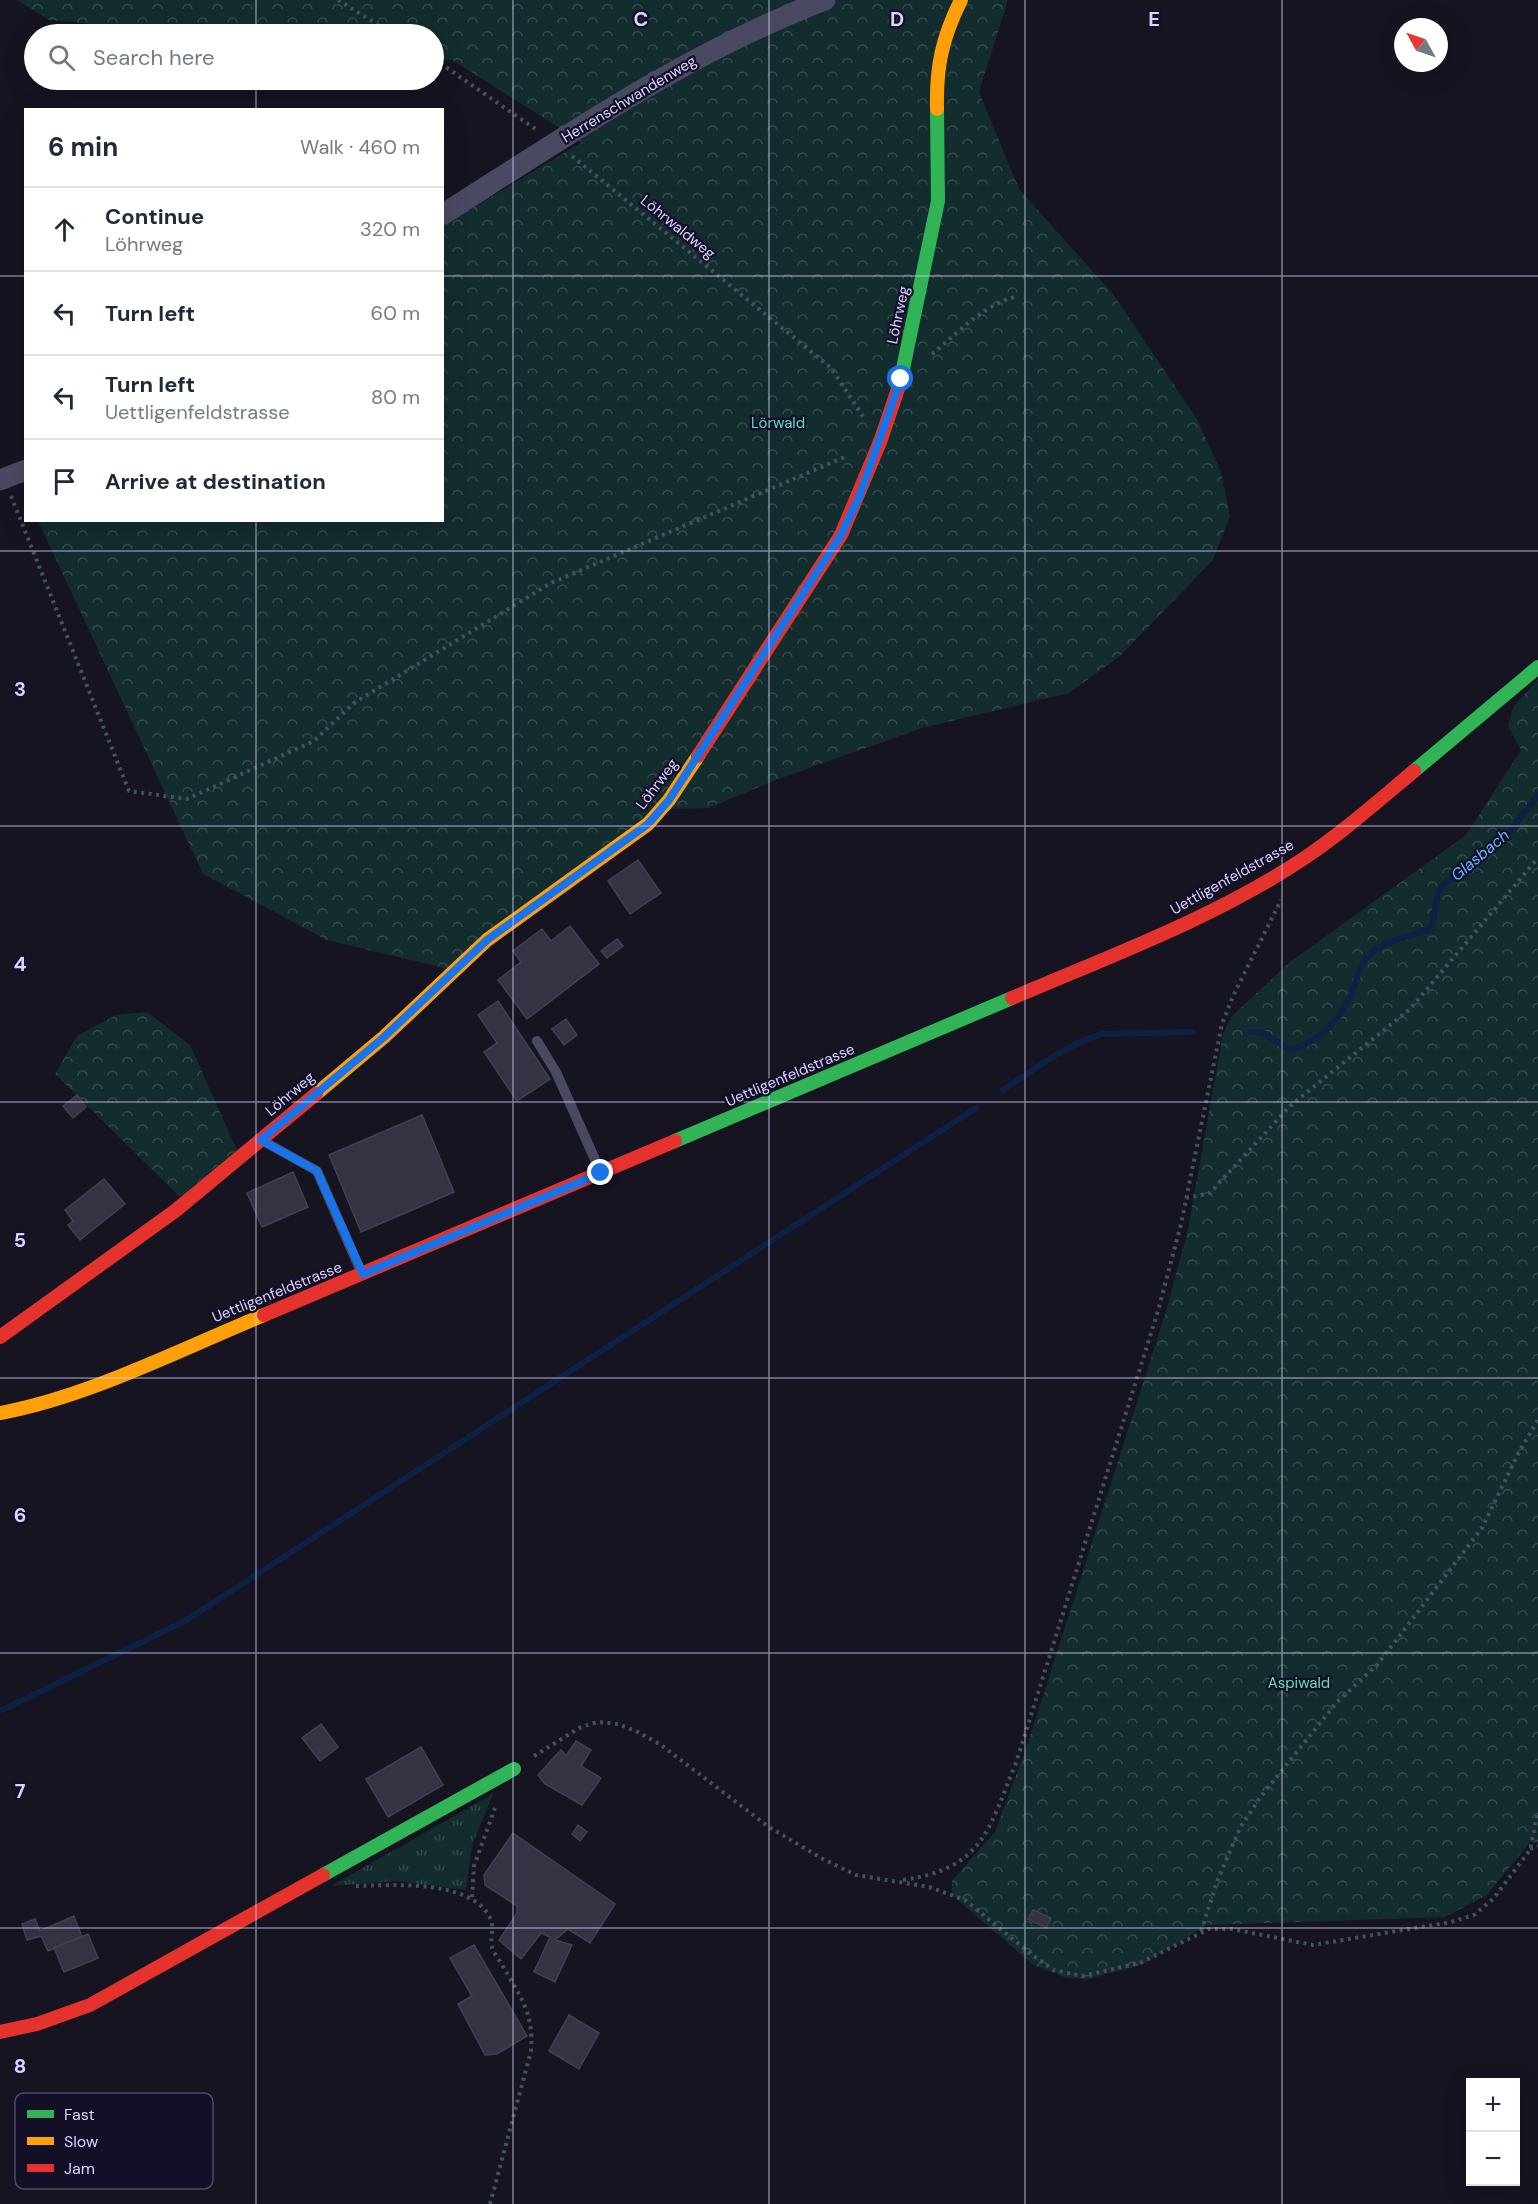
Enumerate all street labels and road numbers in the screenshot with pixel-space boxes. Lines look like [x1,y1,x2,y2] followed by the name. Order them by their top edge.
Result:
[558,51,700,147] street label: Herrenschwandenweg
[636,191,720,263] street label: Löhrwaldweg
[882,284,914,346] street label: Löhrweg
[631,755,683,813] street label: Löhrweg
[1167,835,1297,919] street label: Uettligenfeldstrasse
[722,1039,858,1111] street label: Uettligenfeldstrasse
[261,1067,319,1121] street label: Löhrweg
[209,1257,345,1327] street label: Uettligenfeldstrasse

